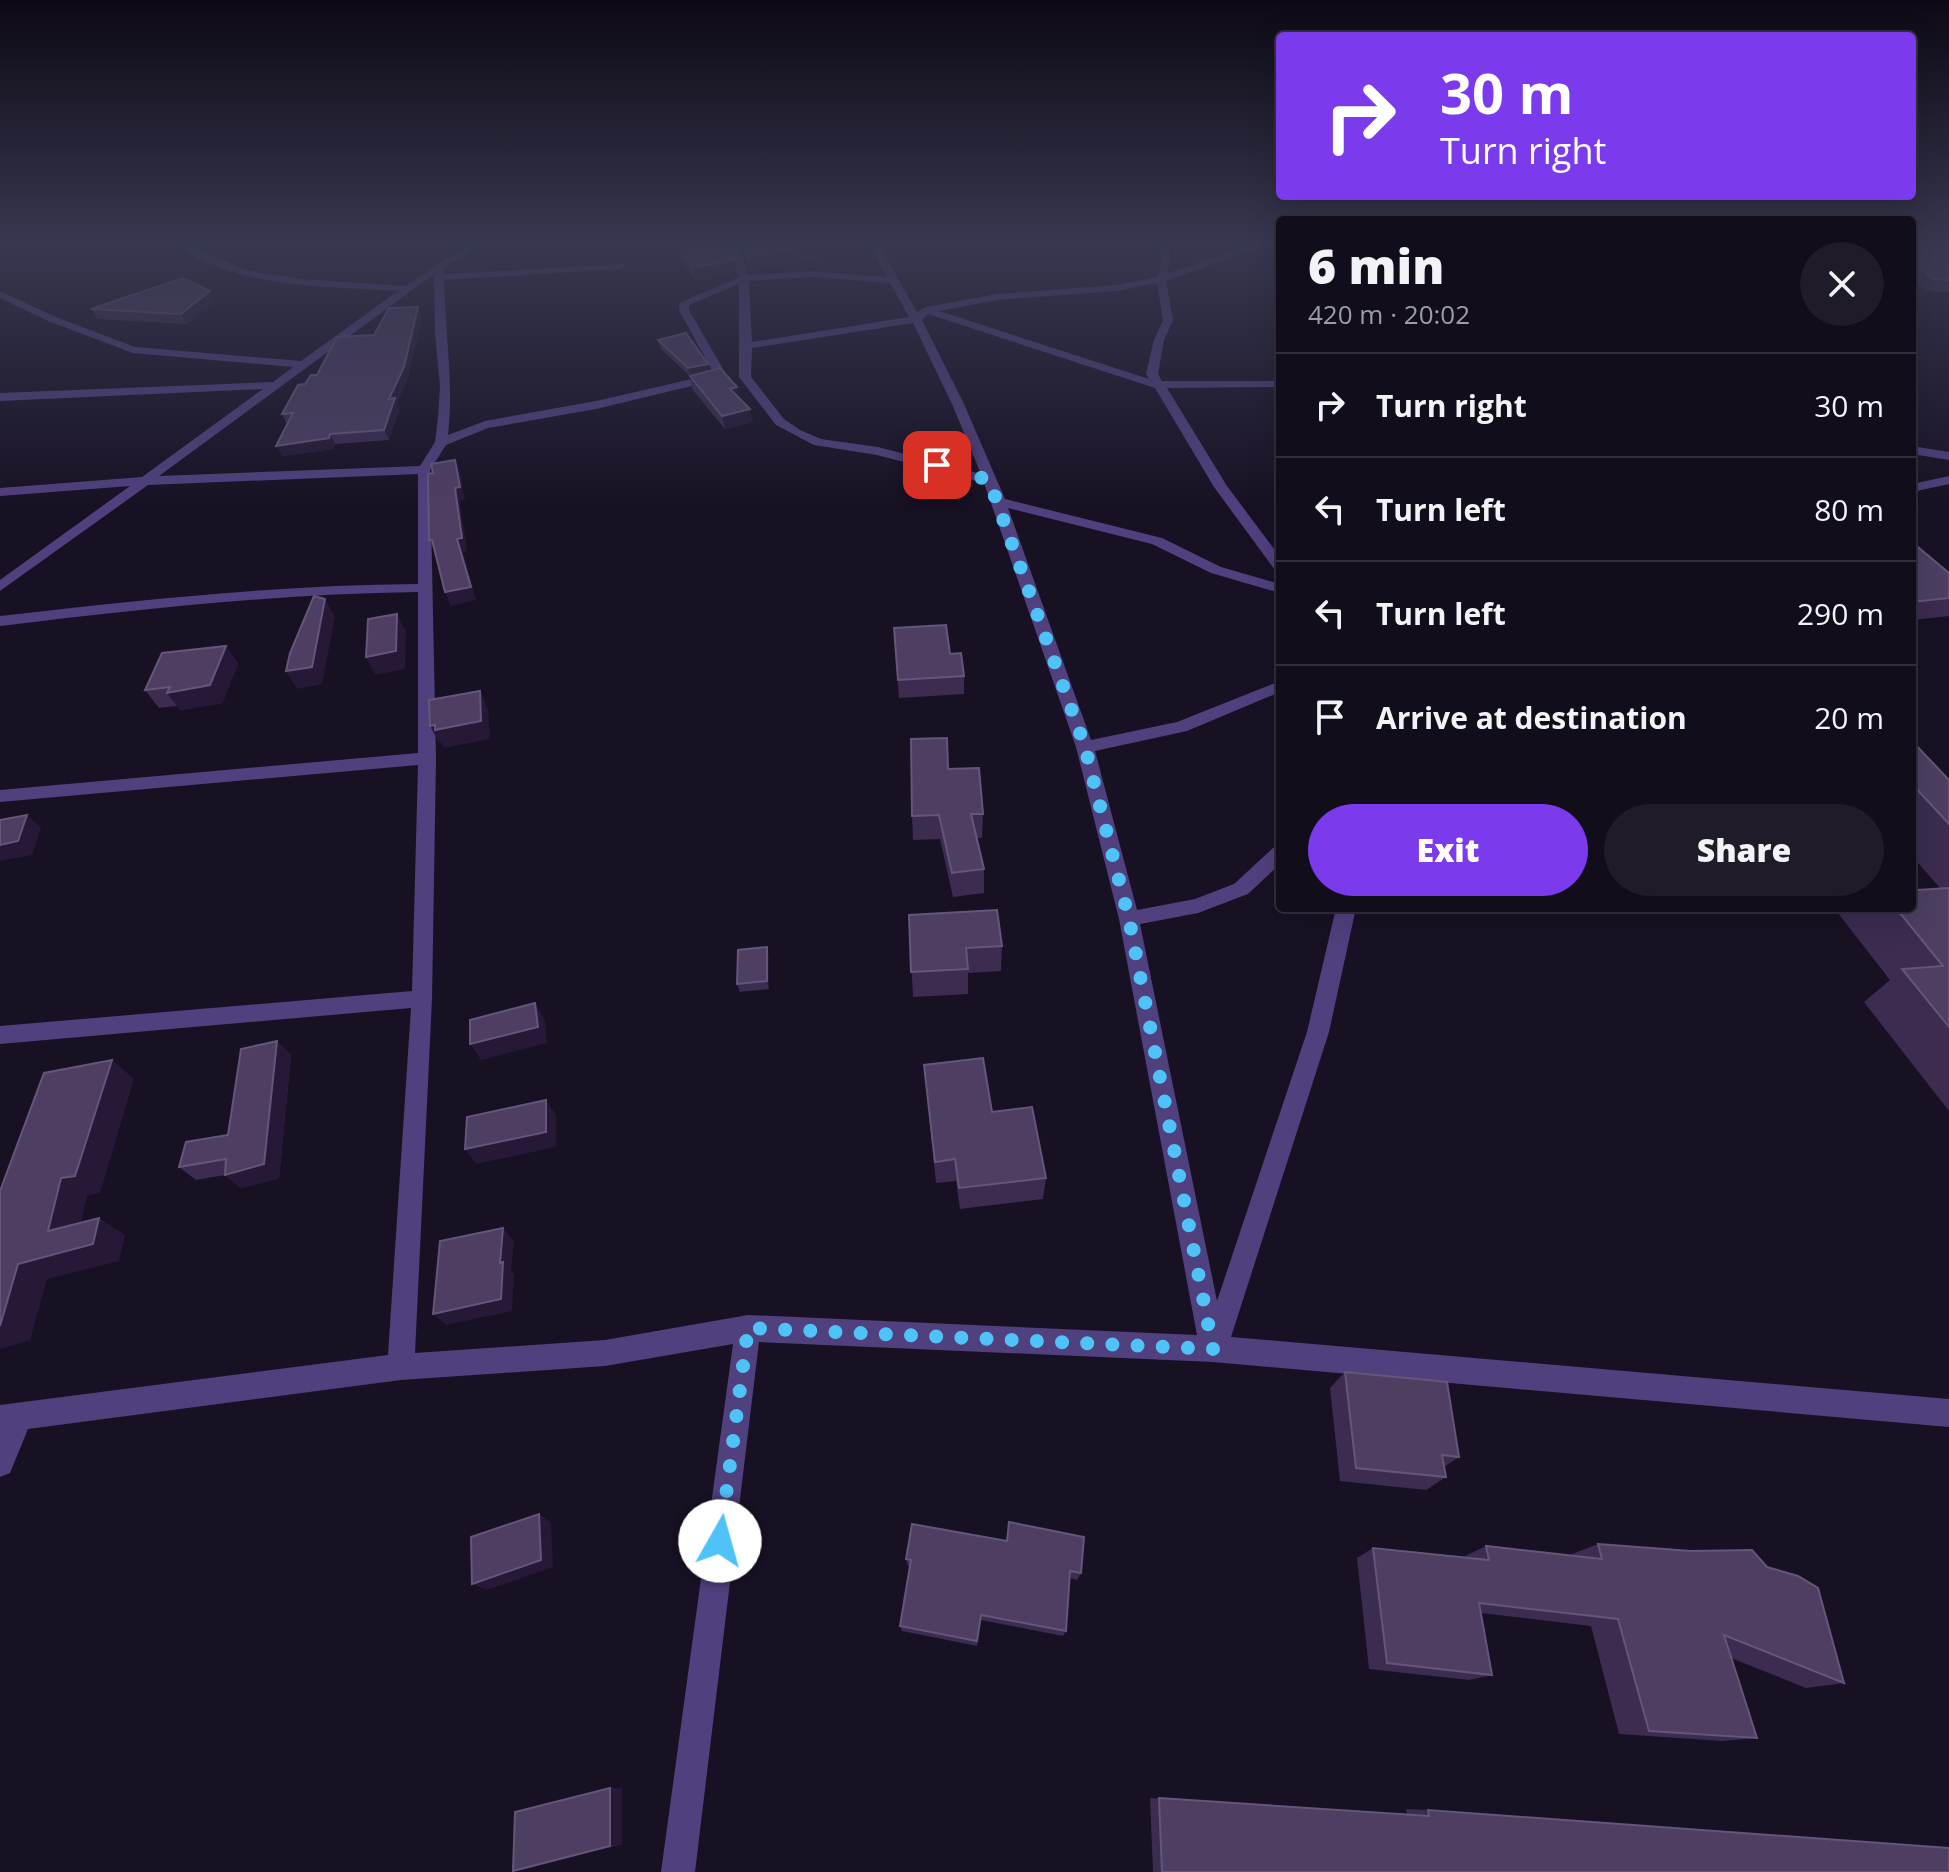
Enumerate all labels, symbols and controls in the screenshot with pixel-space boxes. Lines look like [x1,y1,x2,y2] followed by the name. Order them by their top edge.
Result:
[1440,54,1574,130] text: 30 m
[1308,64,1412,168] icon: right
[1440,126,1606,175] text: Turn right
[1308,233,1444,298] text: 6 min
[1800,242,1884,326] button: close
[1308,296,1470,332] text: 420 m · 20:02
[1308,383,1352,427] icon: right
[1376,385,1527,426] text: Turn right
[1814,385,1884,426] text: 30 m
[903,431,971,499] pin
[915,443,959,487] icon: arrive
[1308,487,1352,531] icon: left
[1376,489,1506,530] text: Turn left
[1814,489,1884,530] text: 80 m
[1308,591,1352,635] icon: left
[1376,593,1506,634] text: Turn left
[1797,593,1884,634] text: 290 m
[1308,695,1352,739] icon: arrive
[1376,697,1687,738] text: Arrive at destination
[1814,697,1884,738] text: 20 m
[1308,804,1588,896] button: Exit
[1604,804,1884,896] button: Share
[678,1499,762,1583] position arrow

